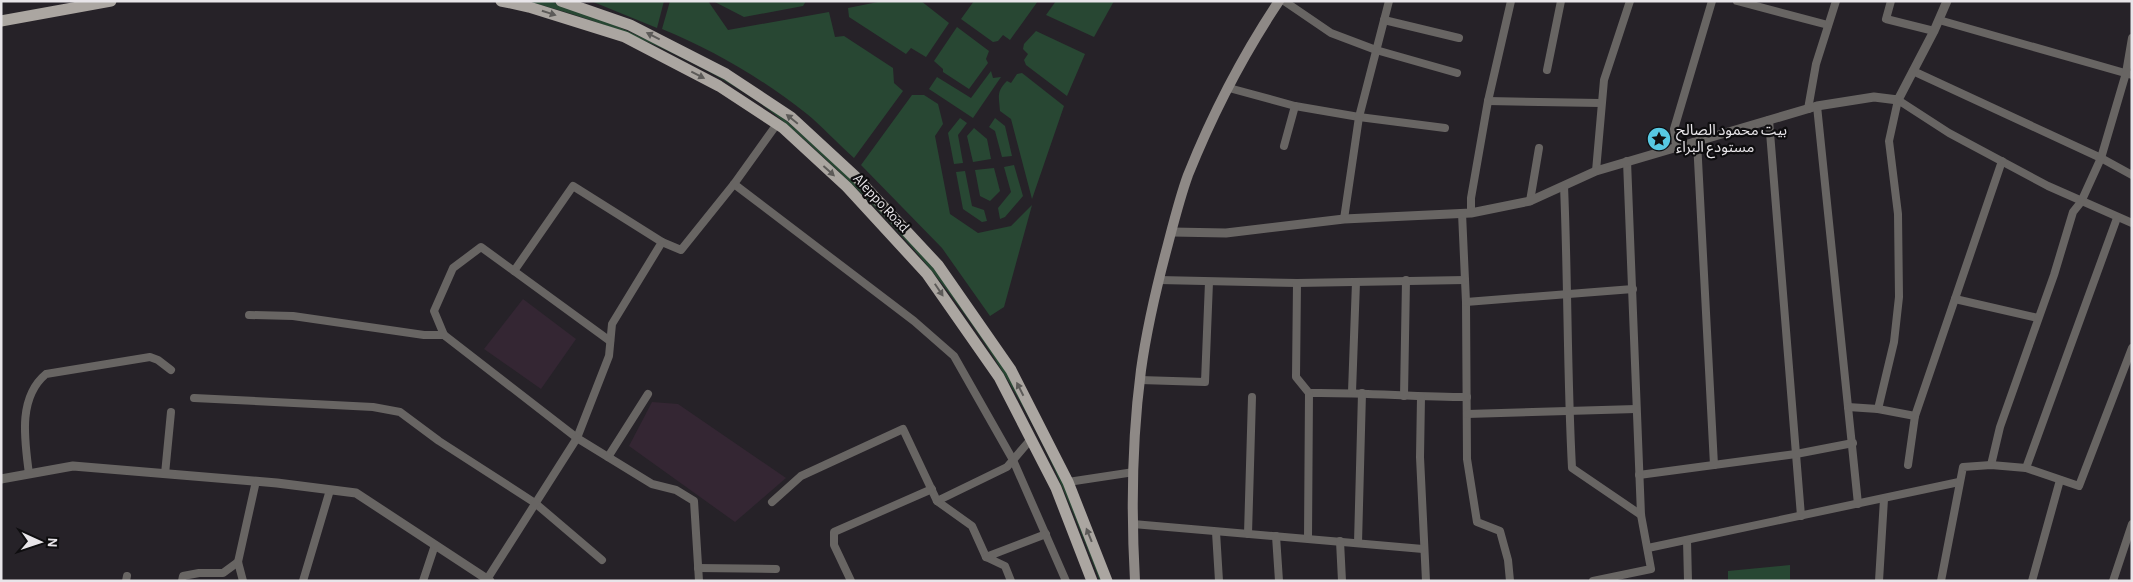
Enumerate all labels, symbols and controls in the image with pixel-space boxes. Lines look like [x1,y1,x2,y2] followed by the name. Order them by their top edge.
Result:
[541,10,556,18] one-way arrow
[646,32,660,40] one-way arrow
[691,71,705,79] one-way arrow
[786,114,799,125] one-way arrow
[1676,123,1787,159] place label: بيت محمود الصالح مستودع البراء
[1646,126,1672,152] place icon: بيت محمود الصالح مستودع البراء
[822,165,835,176] one-way arrow
[850,171,912,235] street label: Aleppo Road
[934,283,944,297] one-way arrow
[1016,381,1024,396] one-way arrow
[15,517,65,567] north arrow
[1085,528,1093,543] one-way arrow
[45,537,59,548] text: N

